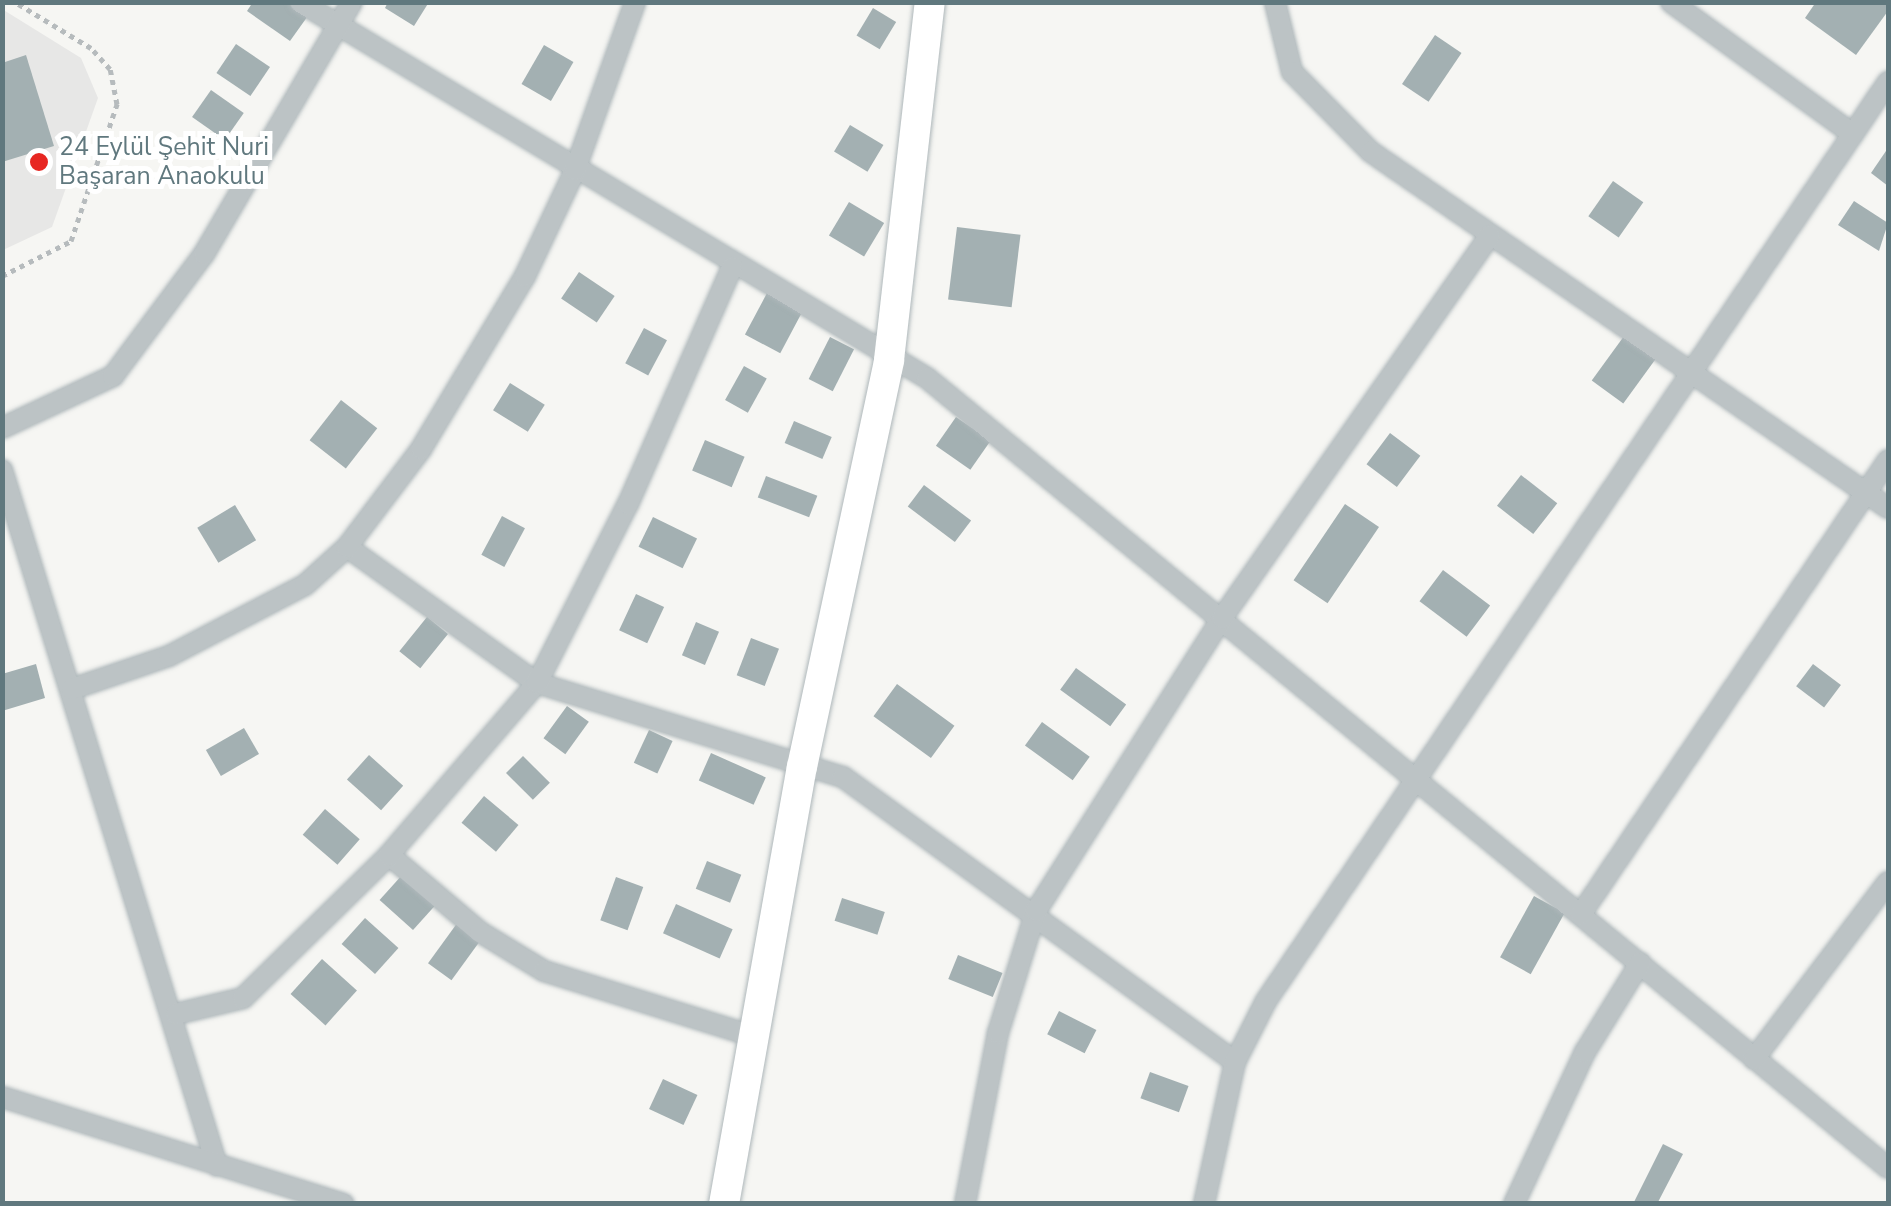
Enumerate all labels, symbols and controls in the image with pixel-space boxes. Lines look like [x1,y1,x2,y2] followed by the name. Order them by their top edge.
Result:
[59,133,269,192] place label: 24 Eylül Şehit Nuri Başaran Anaokulu
[28,151,50,173] marker: 24 Eylül Şehit Nuri Başaran Anaokulu

